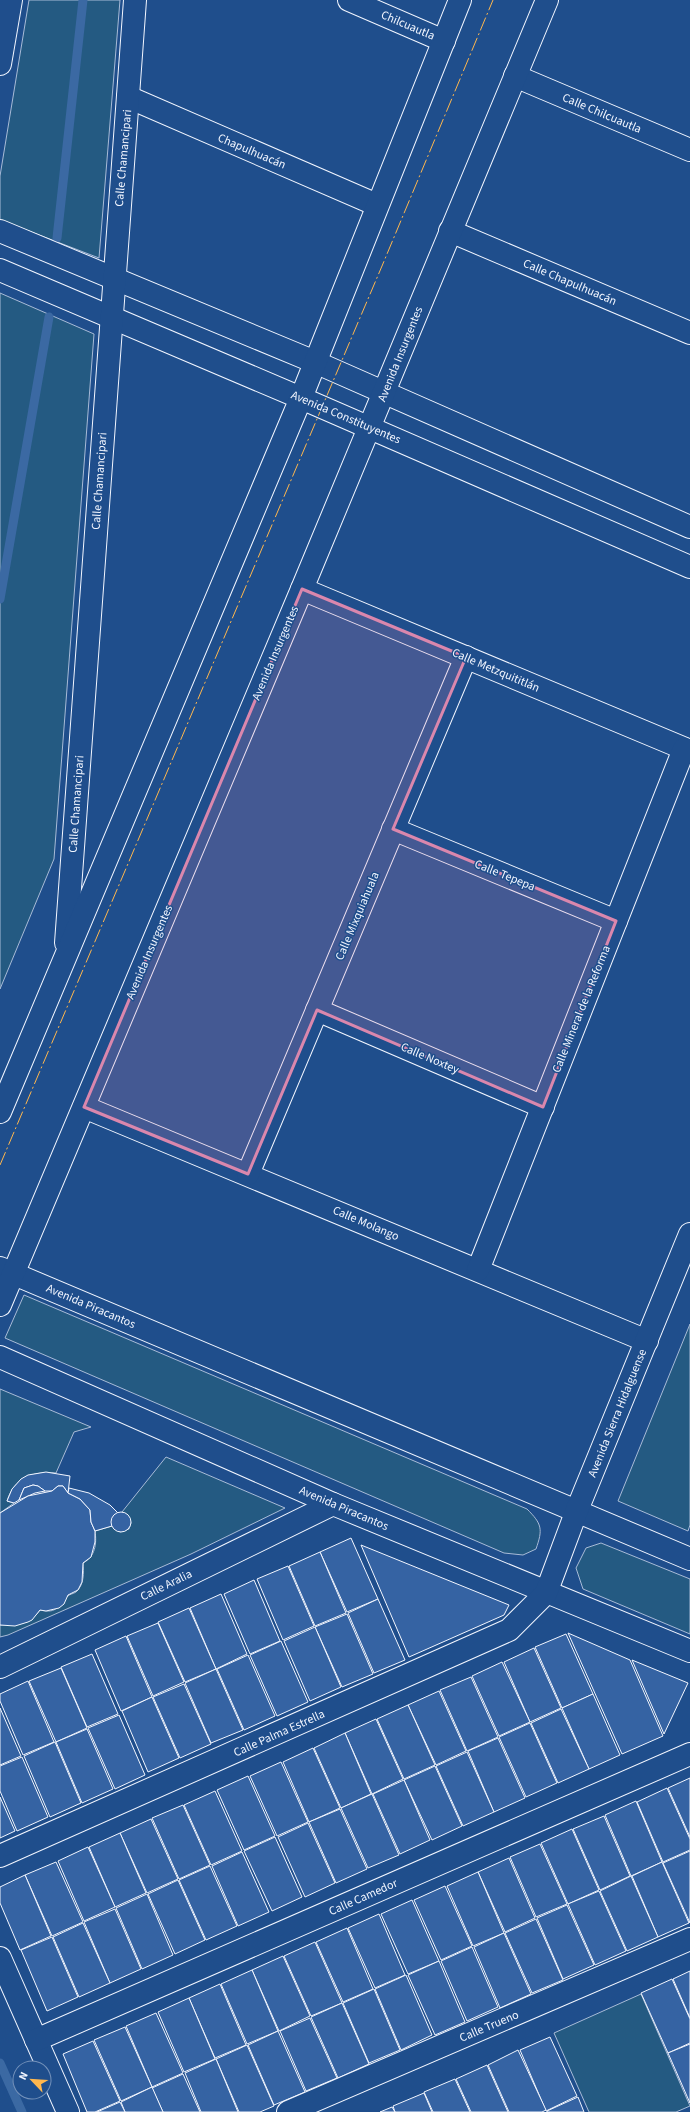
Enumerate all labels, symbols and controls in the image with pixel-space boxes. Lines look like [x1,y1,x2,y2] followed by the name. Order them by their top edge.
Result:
[378,6,437,44] street label: Chilcuautla
[560,89,644,138] street label: Calle Chilcuautla
[111,109,136,207] street label: Calle Chamancipari
[215,129,289,173] street label: Chapulhuacán
[520,255,619,310] street label: Calle Chapulhuacán
[374,304,427,404] street label: Avenida Insurgentes
[288,387,403,448] street label: Avenida Constituyentes
[88,432,111,530] street label: Calle Chamancipari
[248,603,303,703] street label: Avenida Insurgentes
[449,644,542,697] street label: Calle Metzquititlán
[65,755,88,853] street label: Calle Chamancipari
[472,856,538,895] street label: Calle Tepepa
[331,869,384,963] street label: Calle Mixquiahuala
[122,902,177,1002] street label: Avenida Insurgentes
[548,943,615,1075] street label: Calle Mineral de la Reforma
[398,1039,462,1079] street label: Calle Noxtey
[330,1202,402,1245] street label: Calle Molango
[43,1280,138,1333] street label: Avenida Piracantos
[584,1346,651,1480] street label: Avenida Sierra Hidalguense
[296,1482,391,1535] street label: Avenida Piracantos
[137,1566,195,1605] street label: Calle Aralia
[231,1706,328,1761] street label: Calle Palma Estrella
[326,1874,401,1920] street label: Calle Camedor
[457,2006,521,2047] street label: Calle Trueno
[12,2060,52,2100] north arrow
[15,2069,32,2082] text: N

